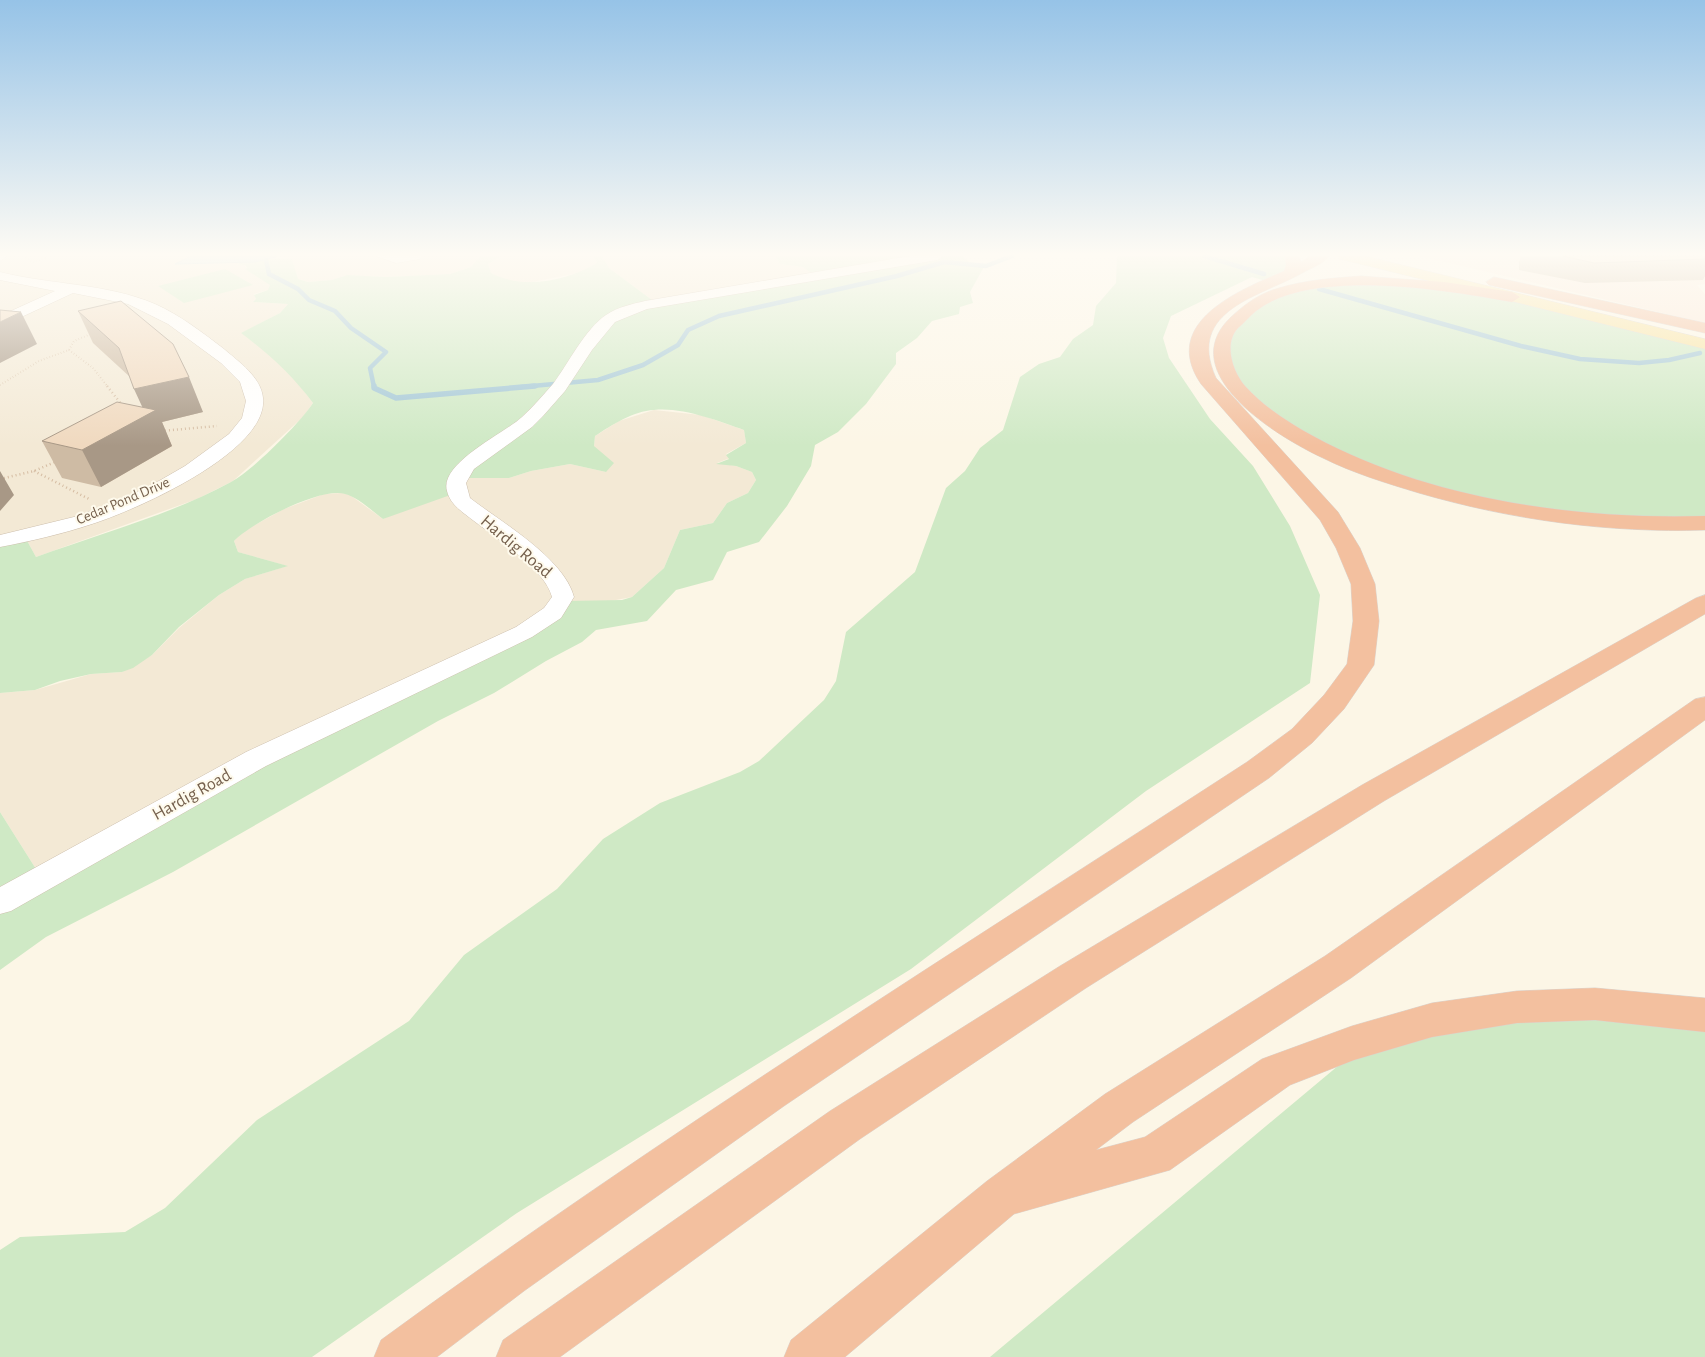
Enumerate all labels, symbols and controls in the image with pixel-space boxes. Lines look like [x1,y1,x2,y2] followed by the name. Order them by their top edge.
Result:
[74,475,172,527] street label: Cedar Pond Drive
[477,512,555,582] street label: Hardig Road
[150,766,234,824] street label: Hardig Road

